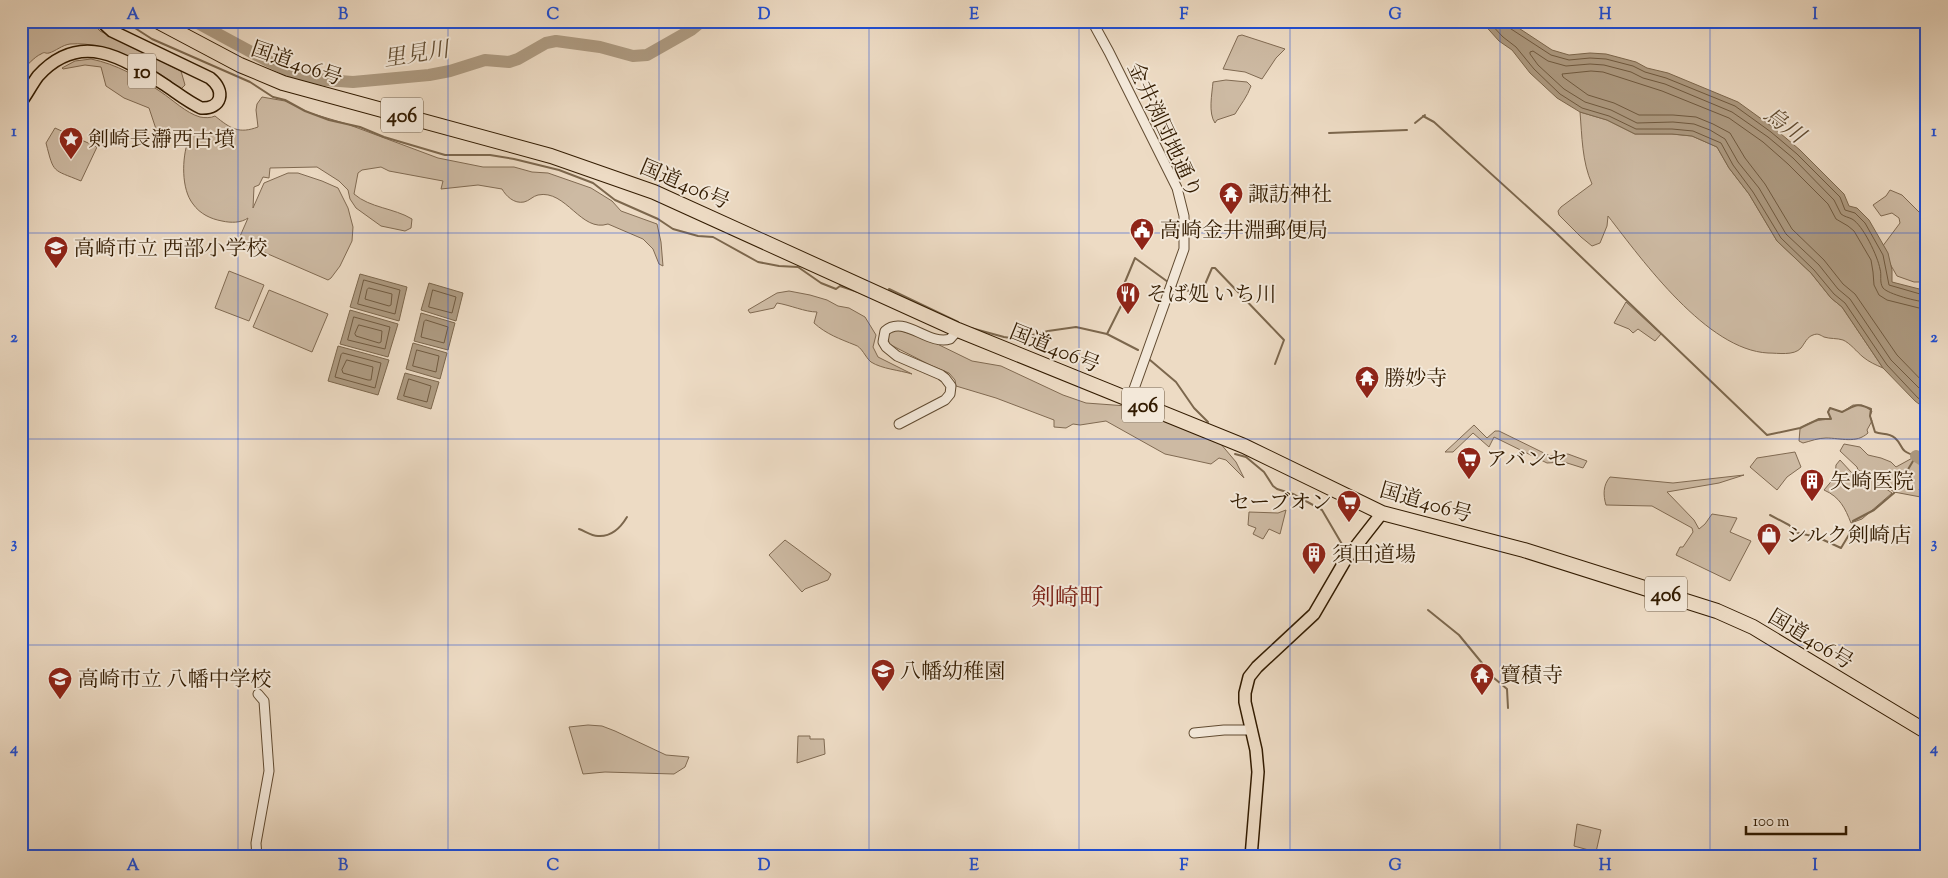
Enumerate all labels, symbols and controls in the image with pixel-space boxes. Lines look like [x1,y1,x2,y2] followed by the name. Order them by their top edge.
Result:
[127,4,140,27] text: A
[338,4,348,27] text: B
[547,4,560,27] text: C
[758,4,771,27] text: D
[969,4,979,27] text: E
[1180,4,1189,27] text: F
[1388,4,1402,27] text: G
[1599,4,1612,27] text: H
[1812,4,1818,27] text: I
[247,35,346,95] street label: 国道406号
[381,35,454,77] water label: 里見川
[128,54,156,88] road number: 10
[1119,58,1208,204] street label: 金井渕団地通り
[381,98,423,132] road number: 406
[1756,100,1812,154] water label: 烏川
[11,121,17,144] text: 1
[1931,121,1937,144] text: 1
[58,126,84,160] place icon: 剣崎長瀞西古墳
[88,126,235,156] place label: 剣崎長瀞西古墳
[635,153,734,218] street label: 国道406号
[1218,181,1244,215] temple icon: 諏訪神社
[1248,181,1332,211] place label: 諏訪神社
[1129,217,1155,251] public building icon: 高崎金井淵郵便局
[1160,217,1328,247] place label: 高崎金井淵郵便局
[43,235,69,269] school or university icon: 高崎市立 西部小学校
[74,235,267,265] place label: 高崎市立 西部小学校
[1115,281,1141,315] restaurant icon: そば処 いち川
[1146,281,1276,311] place label: そば処 いち川
[1005,318,1104,382] street label: 国道406号
[10,327,18,350] text: 2
[1930,327,1938,350] text: 2
[1354,365,1380,399] temple icon: 勝妙寺
[1384,365,1447,395] place label: 勝妙寺
[1122,388,1164,422] road number: 406
[1456,446,1482,480] supermarket icon: アバンセ
[1486,446,1568,476] place label: アバンセ
[1799,468,1825,502] building icon: 矢崎医院
[1830,468,1914,498] place label: 矢崎医院
[1376,476,1475,531] street label: 国道406号
[1229,489,1332,519] place label: セーブオン
[1336,489,1362,523] supermarket icon: セーブオン
[1756,522,1782,556] shop icon: シルク剣崎店
[1786,522,1911,552] place label: シルク剣崎店
[11,533,18,556] text: 3
[1931,533,1938,556] text: 3
[1301,541,1327,575] building icon: 須田道場
[1332,541,1416,571] place label: 須田道場
[1645,576,1687,612] road number: 406
[1031,582,1103,616] district label: 剣崎町
[1762,603,1858,678] street label: 国道406号
[870,658,896,692] school or university icon: 八幡幼稚園
[900,658,1005,688] place label: 八幡幼稚園
[1469,662,1495,696] temple icon: 寶積寺
[1500,662,1563,692] place label: 寶積寺
[47,666,73,700] school or university icon: 高崎市立 八幡中学校
[78,666,271,696] place label: 高崎市立 八幡中学校
[9,738,18,761] text: 4
[1929,738,1938,761] text: 4
[1746,803,1846,835] scale bar
[1753,812,1790,833] text: 100 m
[127,855,140,878] text: A
[338,855,348,878] text: B
[547,855,560,878] text: C
[758,855,771,878] text: D
[969,855,979,878] text: E
[1180,855,1189,878] text: F
[1388,855,1402,878] text: G
[1599,855,1612,878] text: H
[1812,855,1818,878] text: I

